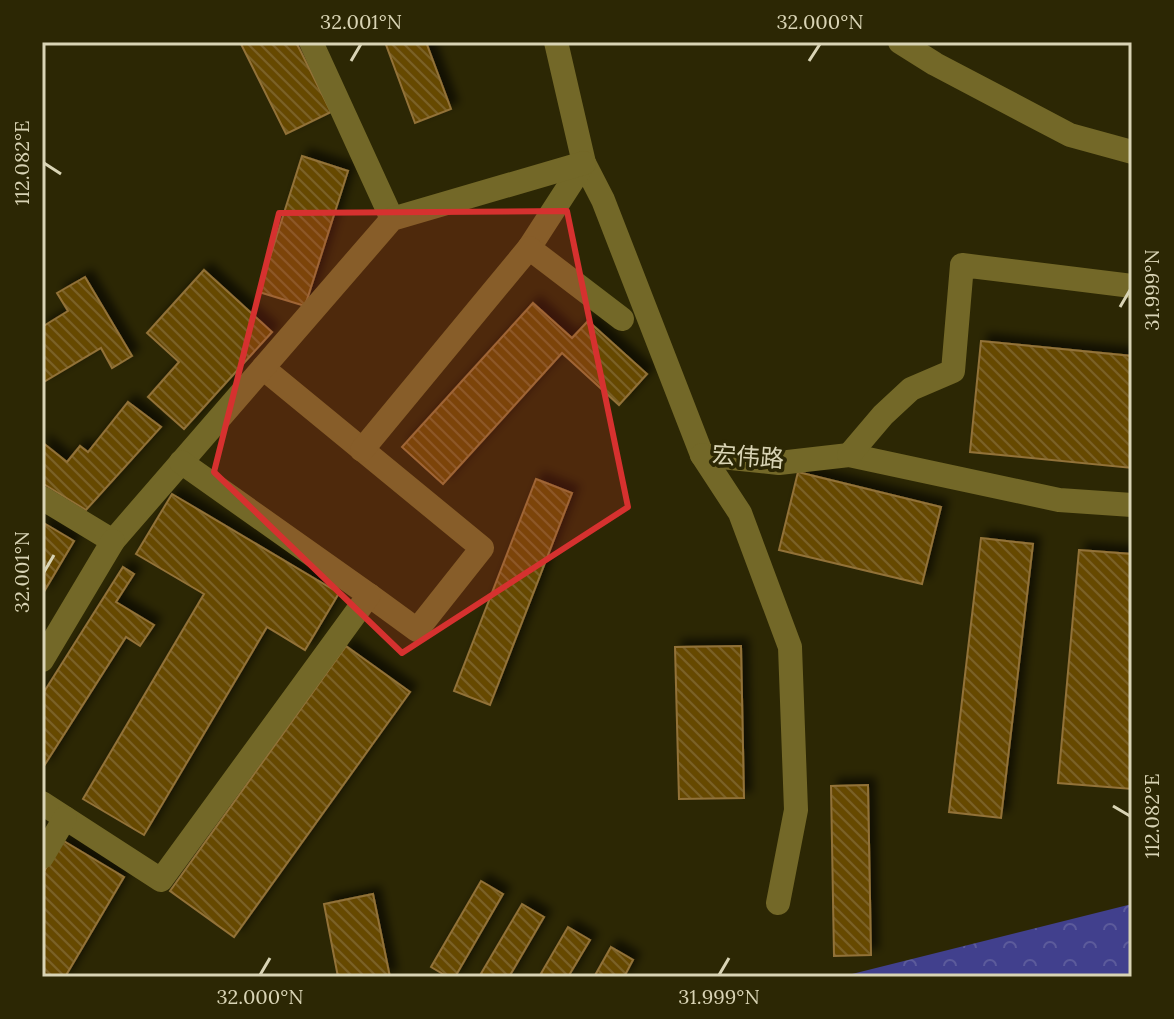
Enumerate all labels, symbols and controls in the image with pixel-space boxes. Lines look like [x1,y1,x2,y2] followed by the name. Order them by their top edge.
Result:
[320,9,402,34] text: 32.001°N
[776,9,864,34] text: 32.000°N
[9,121,34,205] text: 112.082°E
[1139,249,1164,331] text: 31.999°N
[711,439,785,474] street label: 宏伟路
[9,531,34,613] text: 32.001°N
[1139,774,1164,858] text: 112.082°E
[216,984,304,1009] text: 32.000°N
[678,984,760,1009] text: 31.999°N

